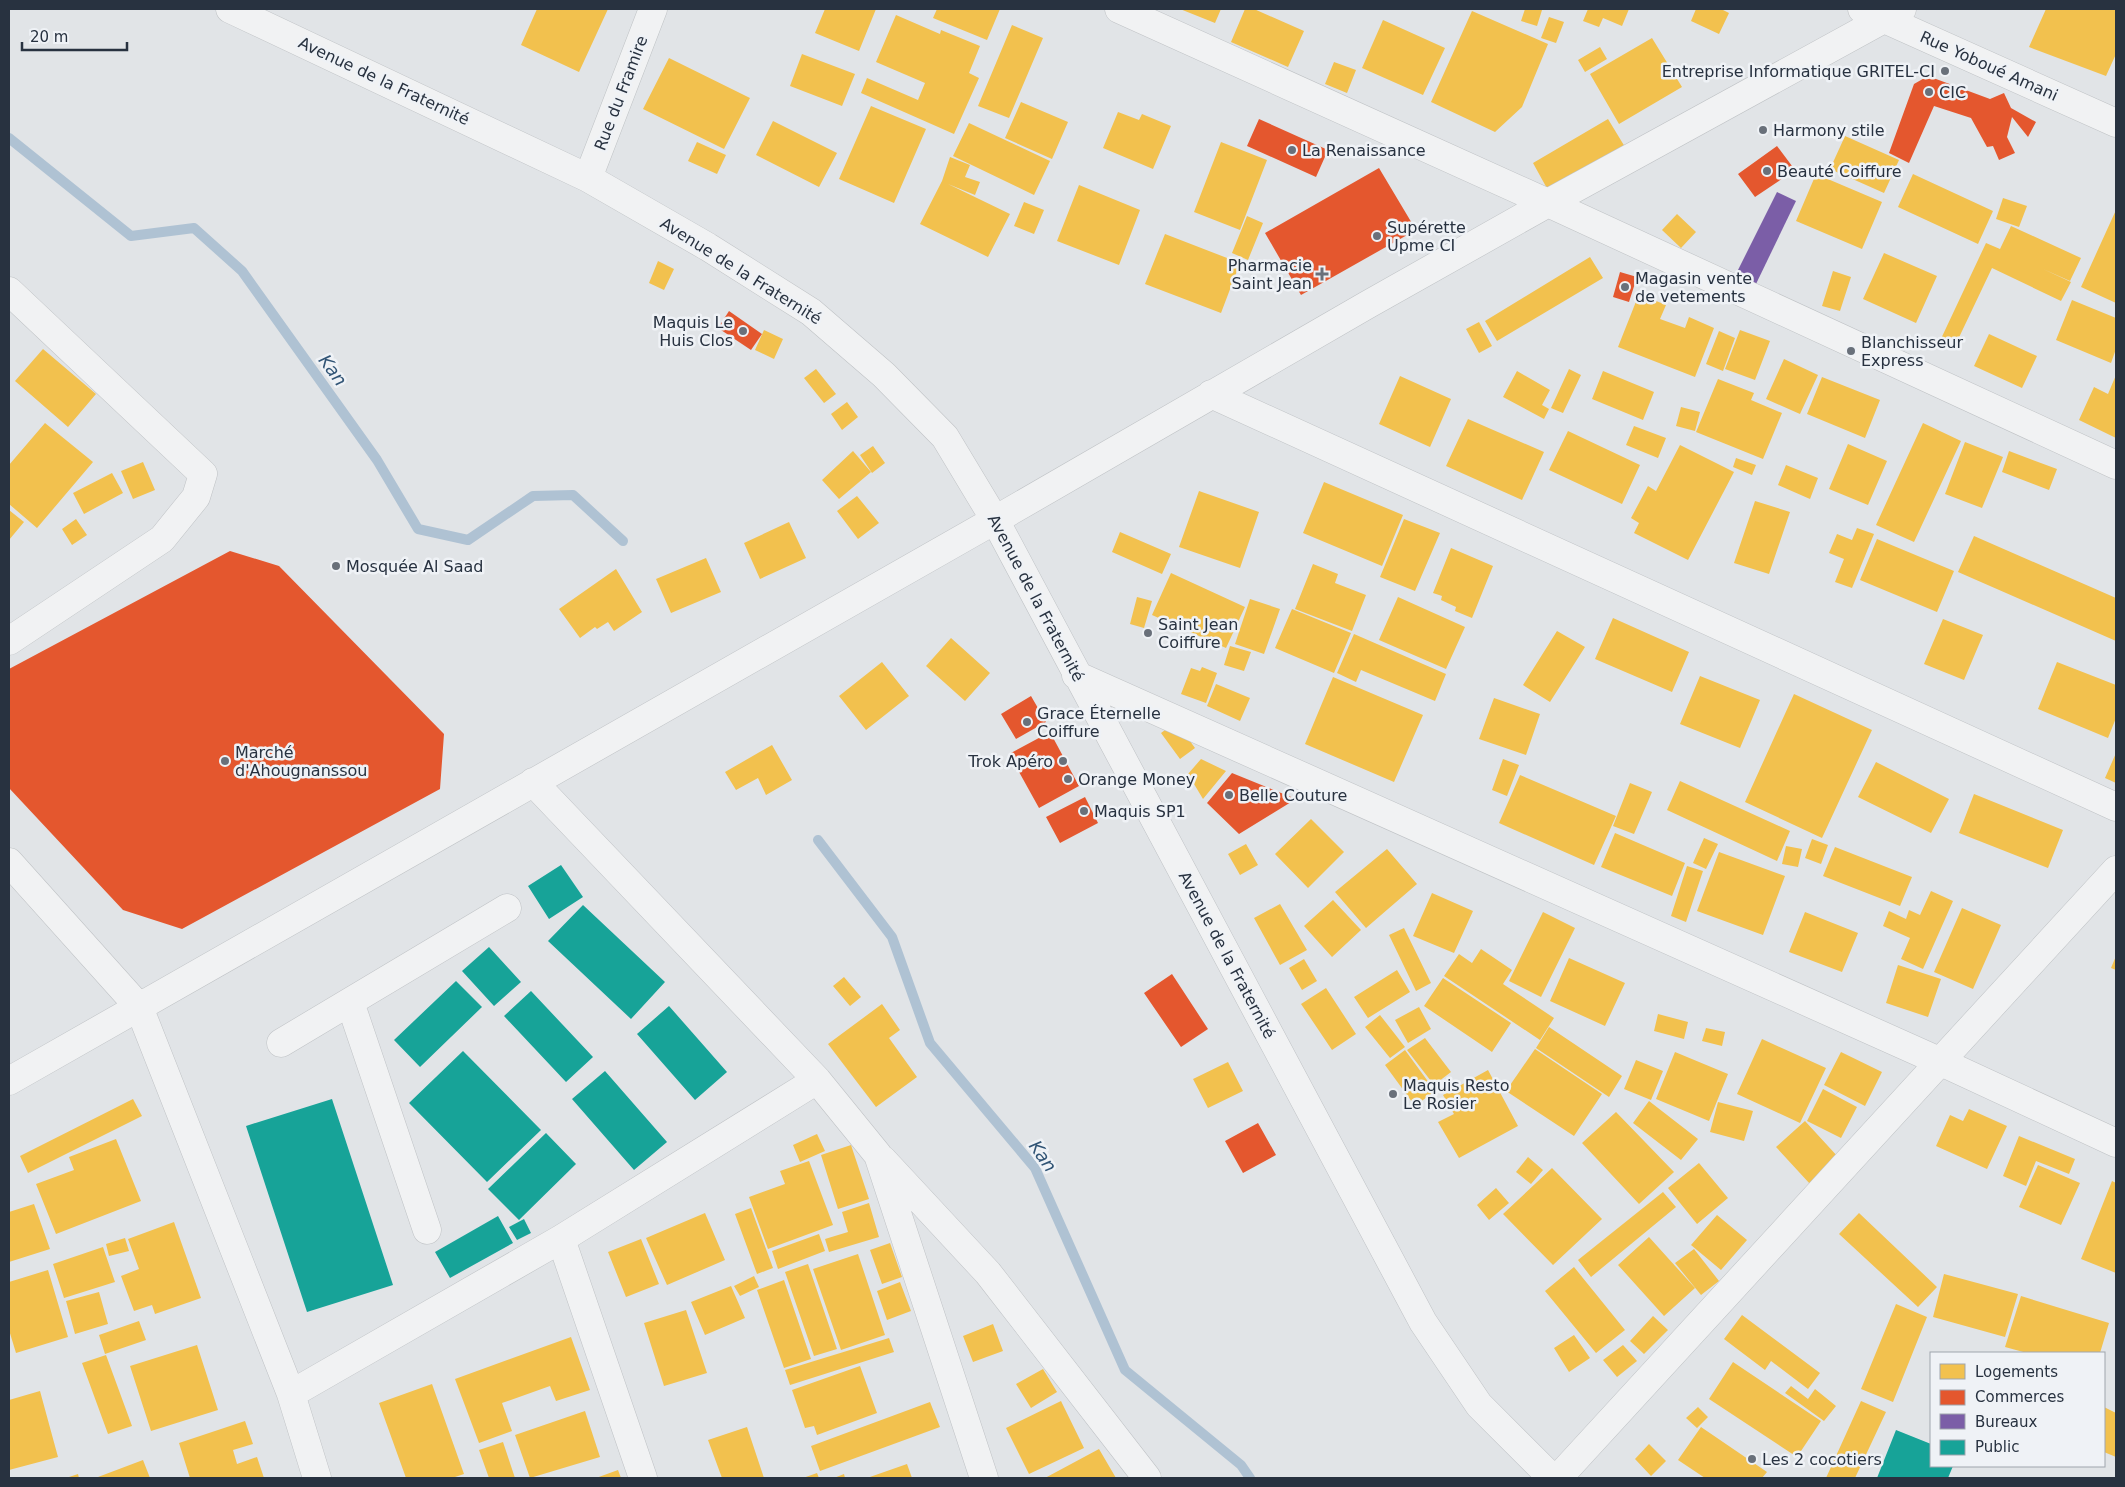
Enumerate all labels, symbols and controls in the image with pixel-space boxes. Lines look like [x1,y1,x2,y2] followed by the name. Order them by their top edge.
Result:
[22,20,128,52] scale bar
[1917,27,2061,105] street label: Rue Yoboué Amani
[30,28,68,46] text: 20 m
[295,33,473,129] street label: Avenue de la Fraternité
[590,33,652,153] street label: Rue du Framire
[1662,62,1935,81] place label: Entreprise Informatique GRITEL-CI
[1939,65,1951,77] marker: Entreprise Informatique GRITEL-CI
[1939,83,1966,102] place label: CIC
[1923,86,1935,98] marker: CIC
[1773,121,1885,140] place label: Harmony stile
[1757,124,1769,136] marker: Harmony stile
[1302,141,1426,160] place label: La Renaissance
[1286,144,1298,156] marker: La Renaissance
[1777,162,1902,181] place label: Beauté Coiffure
[1761,165,1773,177] marker: Beauté Coiffure
[657,214,825,328] street label: Avenue de la Fraternité
[1387,218,1466,255] place label: Supérette Upme CI
[1371,230,1383,242] marker: Supérette Upme CI
[1228,256,1312,293] place label: Pharmacie Saint Jean
[1316,268,1328,280] marker: Pharmacie Saint Jean
[1635,269,1752,306] place label: Magasin vente de vetements
[1619,281,1631,293] marker: Magasin vente de vetements
[653,313,733,350] place label: Maquis Le Huis Clos
[737,325,749,337] marker: Maquis Le Huis Clos
[1861,333,1963,370] place label: Blanchisseur Express
[1845,345,1857,357] marker: Blanchisseur Express
[315,350,351,390] water label: Kan
[984,511,1088,685] street label: Avenue de la Fraternité
[346,557,483,576] place label: Mosquée Al Saad
[330,560,342,572] marker: Mosquée Al Saad
[1158,615,1238,652] place label: Saint Jean Coiffure
[1142,627,1154,639] marker: Saint Jean Coiffure
[1037,704,1161,741] place label: Grace Éternelle Coiffure
[1021,716,1033,728] marker: Grace Éternelle Coiffure
[235,743,367,780] place label: Marché d'Ahougnanssou
[967,752,1053,771] place label: Trok Apéro
[219,755,231,767] marker: Marché d'Ahougnanssou
[1057,755,1069,767] marker: Trok Apéro
[1078,770,1195,789] place label: Orange Money
[1062,773,1074,785] marker: Orange Money
[1239,786,1347,805] place label: Belle Couture
[1223,789,1235,801] marker: Belle Couture
[1094,802,1186,821] place label: Maquis SP1
[1078,805,1090,817] marker: Maquis SP1
[1175,868,1279,1042] street label: Avenue de la Fraternité
[1403,1076,1509,1113] place label: Maquis Resto Le Rosier
[1387,1088,1399,1100] marker: Maquis Resto Le Rosier
[1025,1136,1061,1176] water label: Kan
[1930,1352,2105,1467] legend
[1975,1363,2058,1381] text: Logements
[1975,1388,2064,1406] text: Commerces
[1975,1413,2038,1431] text: Bureaux
[1975,1438,2019,1456] text: Public
[1762,1450,1882,1469] place label: Les 2 cocotiers
[1746,1453,1758,1465] marker: Les 2 cocotiers

